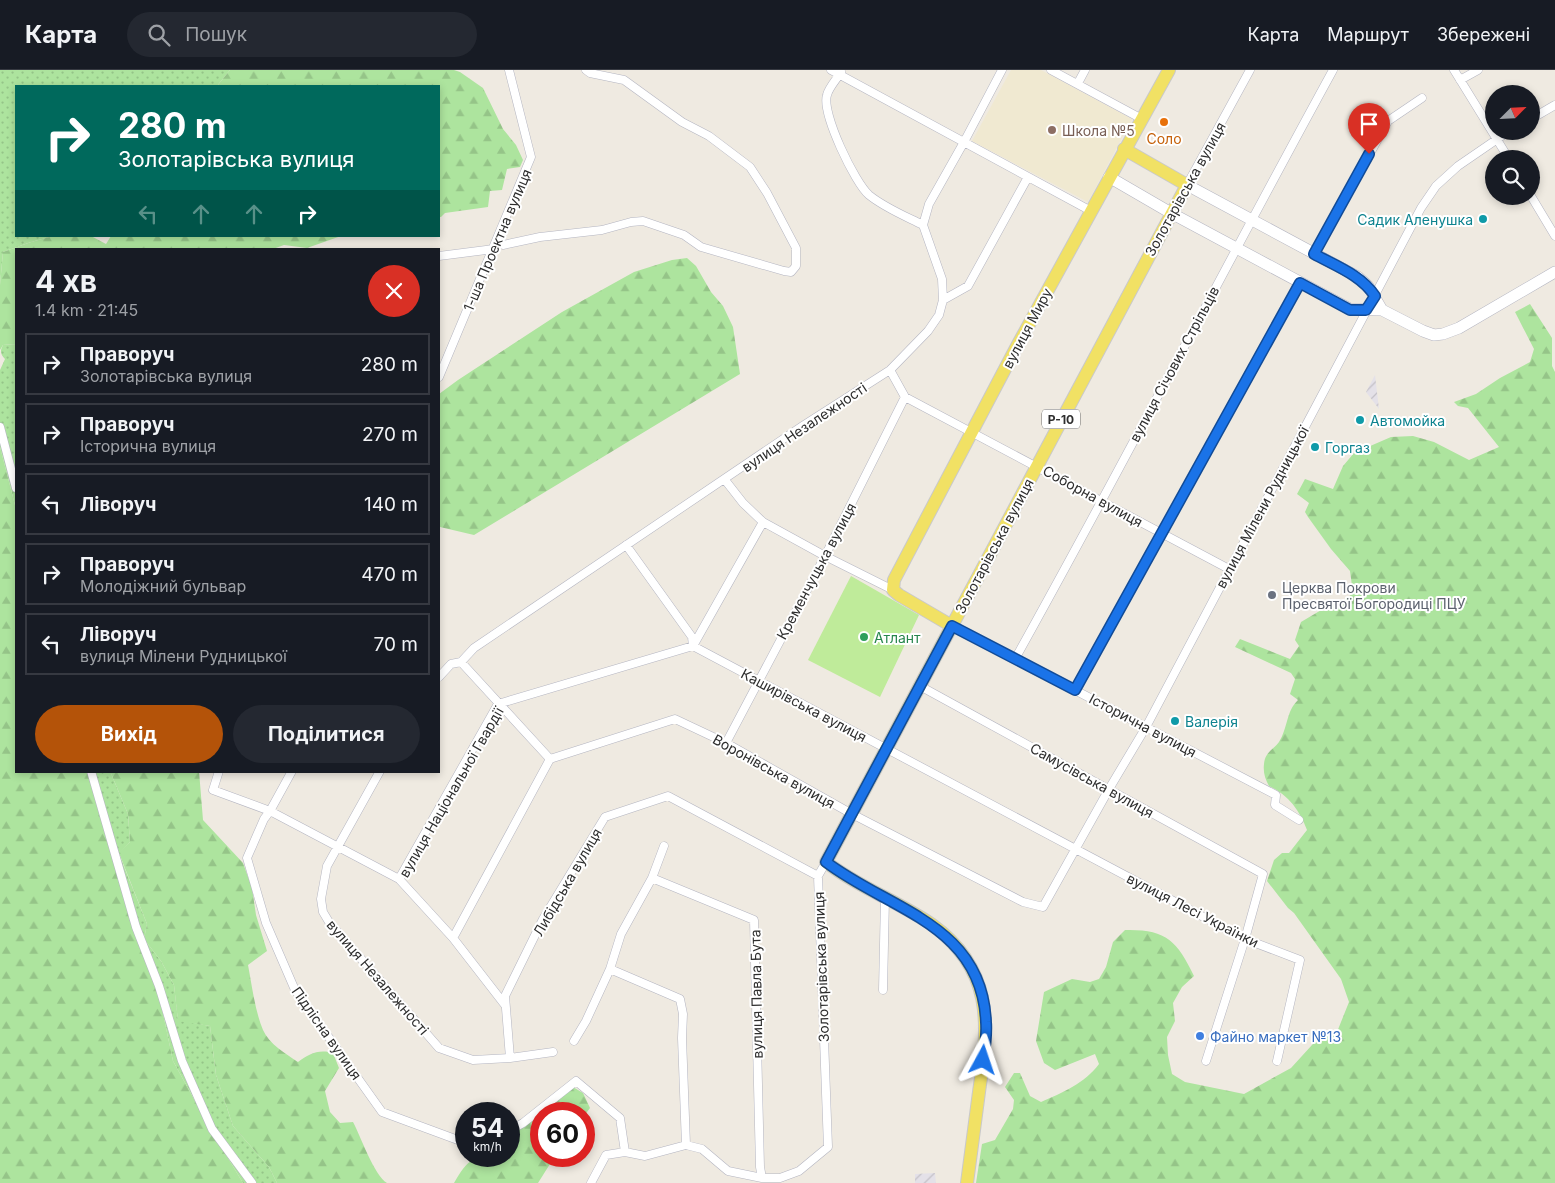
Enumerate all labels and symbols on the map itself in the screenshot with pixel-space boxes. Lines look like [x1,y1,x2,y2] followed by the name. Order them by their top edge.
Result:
[1485,85,1540,140] north arrow
[1348,103,1390,154] pin
[1158,116,1170,128] marker: Соло
[1141,119,1229,259] street label: Золотарівська вулиця
[1062,122,1135,139] place label: Школа №5
[1046,124,1058,136] marker: Школа №5
[1146,130,1182,147] place label: Соло
[459,166,535,314] street label: 1-ша Проектна вулиця
[1357,211,1473,228] place label: Садик Аленушка
[1477,213,1489,225] marker: Садик Аленушка
[1126,283,1222,445] street label: вулиця Січових Стрільців
[999,285,1055,371] street label: вулиця Миру
[738,379,870,475] street label: вулиця Незалежності
[1042,409,1080,428] road number: Р-10
[1370,412,1445,429] place label: Автомойка
[1354,414,1366,426] marker: Автомойка
[1212,423,1312,591] street label: вулиця Мілени Рудницької
[1325,439,1370,456] place label: Горгаз
[1309,441,1321,453] marker: Горгаз
[1040,462,1146,530] street label: Соборна вулиця
[951,476,1037,616] street label: Золотарівська вулиця
[773,500,859,642] street label: Кременчуцька вулиця
[1282,579,1466,612] place label: Церква Покрови Пресвятої Богородиці ПЦУ
[1266,589,1278,601] marker: Церква Покрови Пресвятої Богородиці ПЦУ
[874,629,921,646] place label: Атлант
[858,631,870,643] marker: Атлант
[738,665,870,745] street label: Каширівська вулиця
[1086,690,1200,760] street label: Історична вулиця
[395,703,507,880] street label: вулиця Національної Гвардії
[1185,713,1238,730] place label: Валерія
[1169,715,1181,727] marker: Валерія
[710,730,838,812] street label: Воронівська вулиця
[1027,739,1157,821] street label: Самусівська вулиця
[529,825,605,939] street label: Либідська вулиця
[1124,869,1262,951] street label: вулиця Лесі Українки
[810,891,832,1043] street label: Золотарівська вулиця
[323,916,433,1038] street label: вулиця Незалежності
[746,929,766,1059] street label: вулиця Павла Бута
[289,983,365,1083] street label: Підлісна вулиця
[1210,1028,1341,1045] place label: Файно маркет №13
[1194,1030,1206,1042] marker: Файно маркет №13
[956,1033,1008,1085] position arrow
[530,1102,595,1167] speed limit sign: 60

